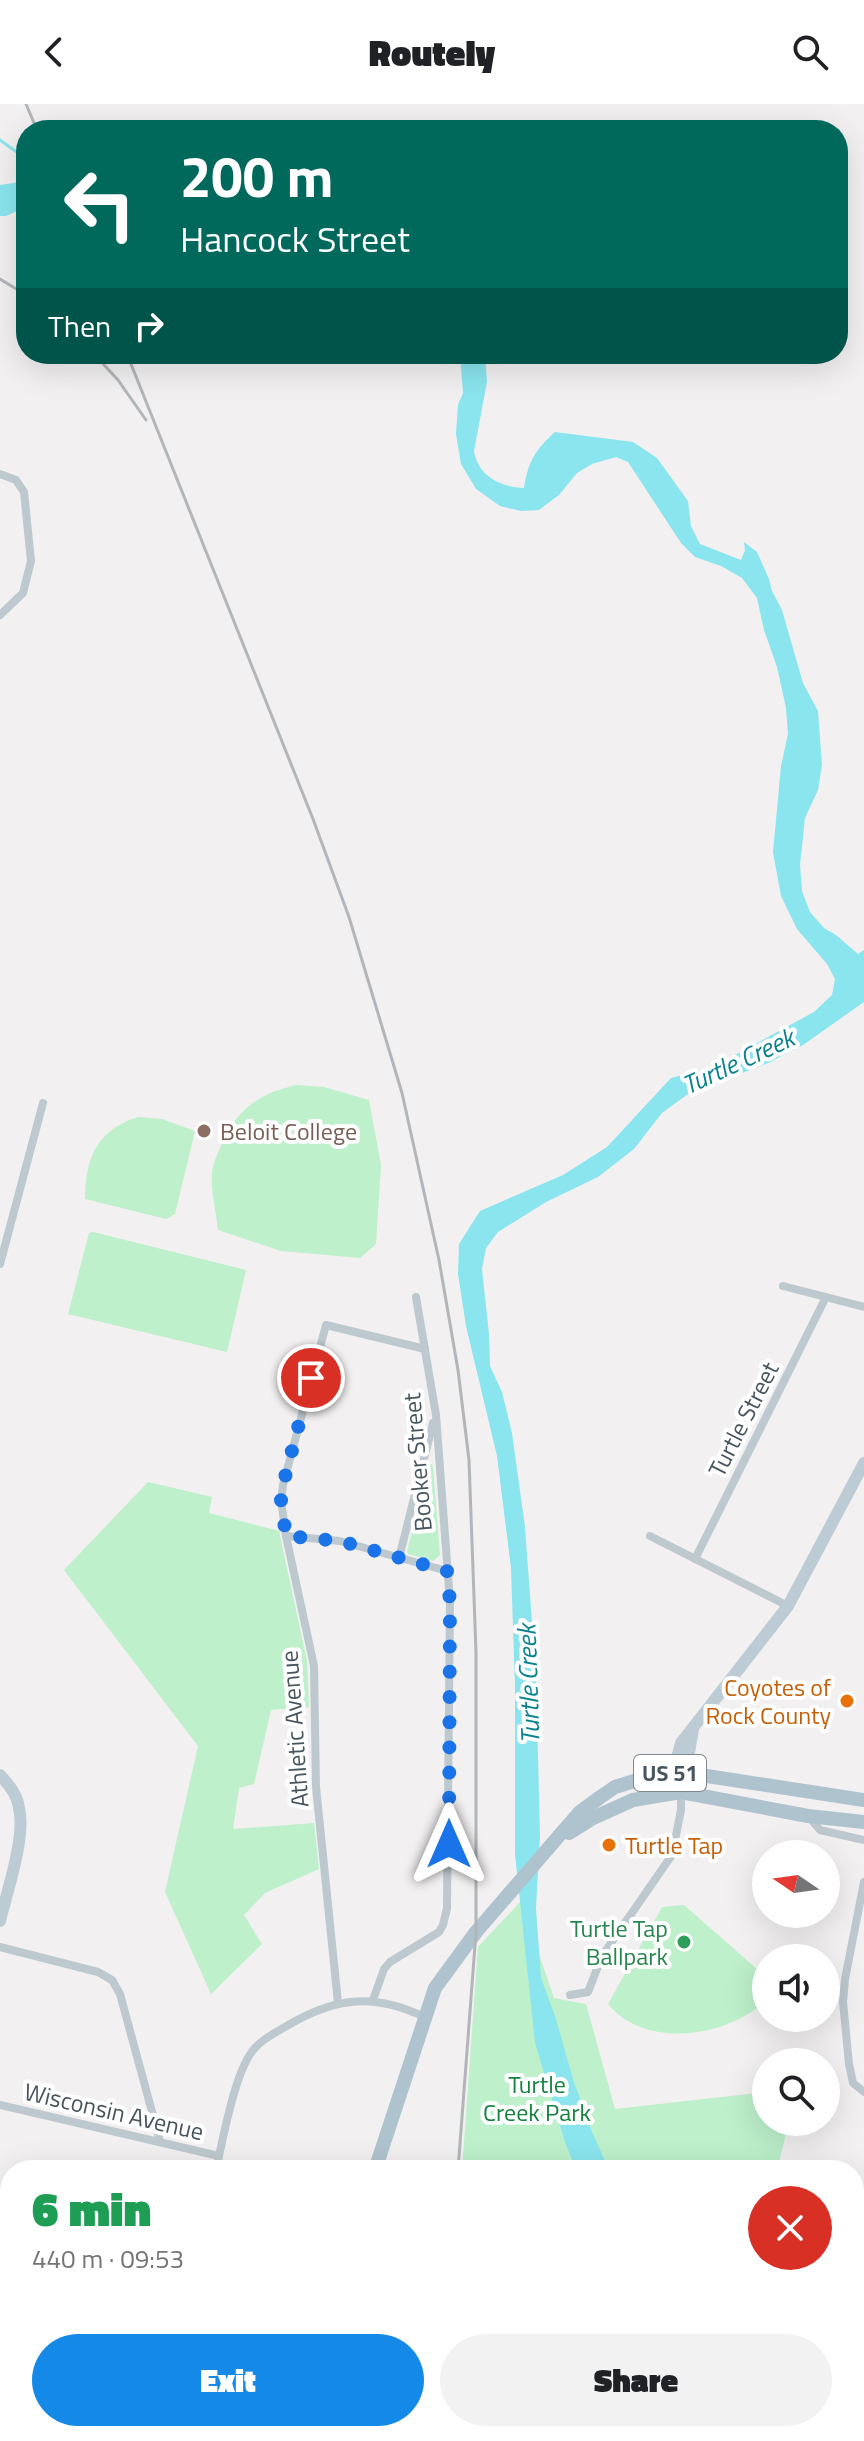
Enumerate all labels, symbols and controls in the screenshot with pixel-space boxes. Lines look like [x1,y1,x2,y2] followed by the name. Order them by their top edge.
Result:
[369,25,495,80] text: Routely
[32,30,76,74] icon: back
[788,30,832,74] icon: search
[180,134,333,219] text: 200 m
[48,152,152,256] icon: left
[180,211,410,266] text: Hancock Street
[48,303,111,349] text: Then
[127,304,171,348] icon: right
[675,1017,804,1104] water label: Turtle Creek
[220,1113,357,1149] place label: Beloit College
[195,1122,213,1140] marker: Beloit College
[277,1344,345,1412] pin
[699,1355,788,1483] street label: Turtle Street
[289,1356,333,1400] icon: arrive
[393,1391,441,1533] street label: Booker Street
[506,1620,550,1745] water label: Turtle Creek
[271,1649,317,1809] street label: Athletic Avenue
[705,1669,831,1733] place label: Coyotes of Rock County
[838,1692,856,1710] marker: Coyotes of Rock County
[634,1755,706,1791] road number: US 51
[407,1802,491,1886] position arrow
[625,1827,723,1863] place label: Turtle Tap
[600,1836,618,1854] marker: Turtle Tap
[752,1840,840,1928] north arrow
[752,1840,840,2136] map controls
[570,1910,668,1974] place label: Turtle Tap Ballpark
[675,1933,693,1951] marker: Turtle Tap Ballpark
[752,1944,840,2032] button: sound
[752,2048,840,2136] button: search
[483,2066,591,2130] park label: Turtle Creek Park
[21,2073,207,2149] street label: Wisconsin Avenue
[32,2172,151,2245] text: 6 min
[748,2186,832,2270] button: close
[32,2239,184,2278] text: 440 m · 09:53
[32,2334,424,2426] button: Exit
[440,2334,832,2426] button: Share

